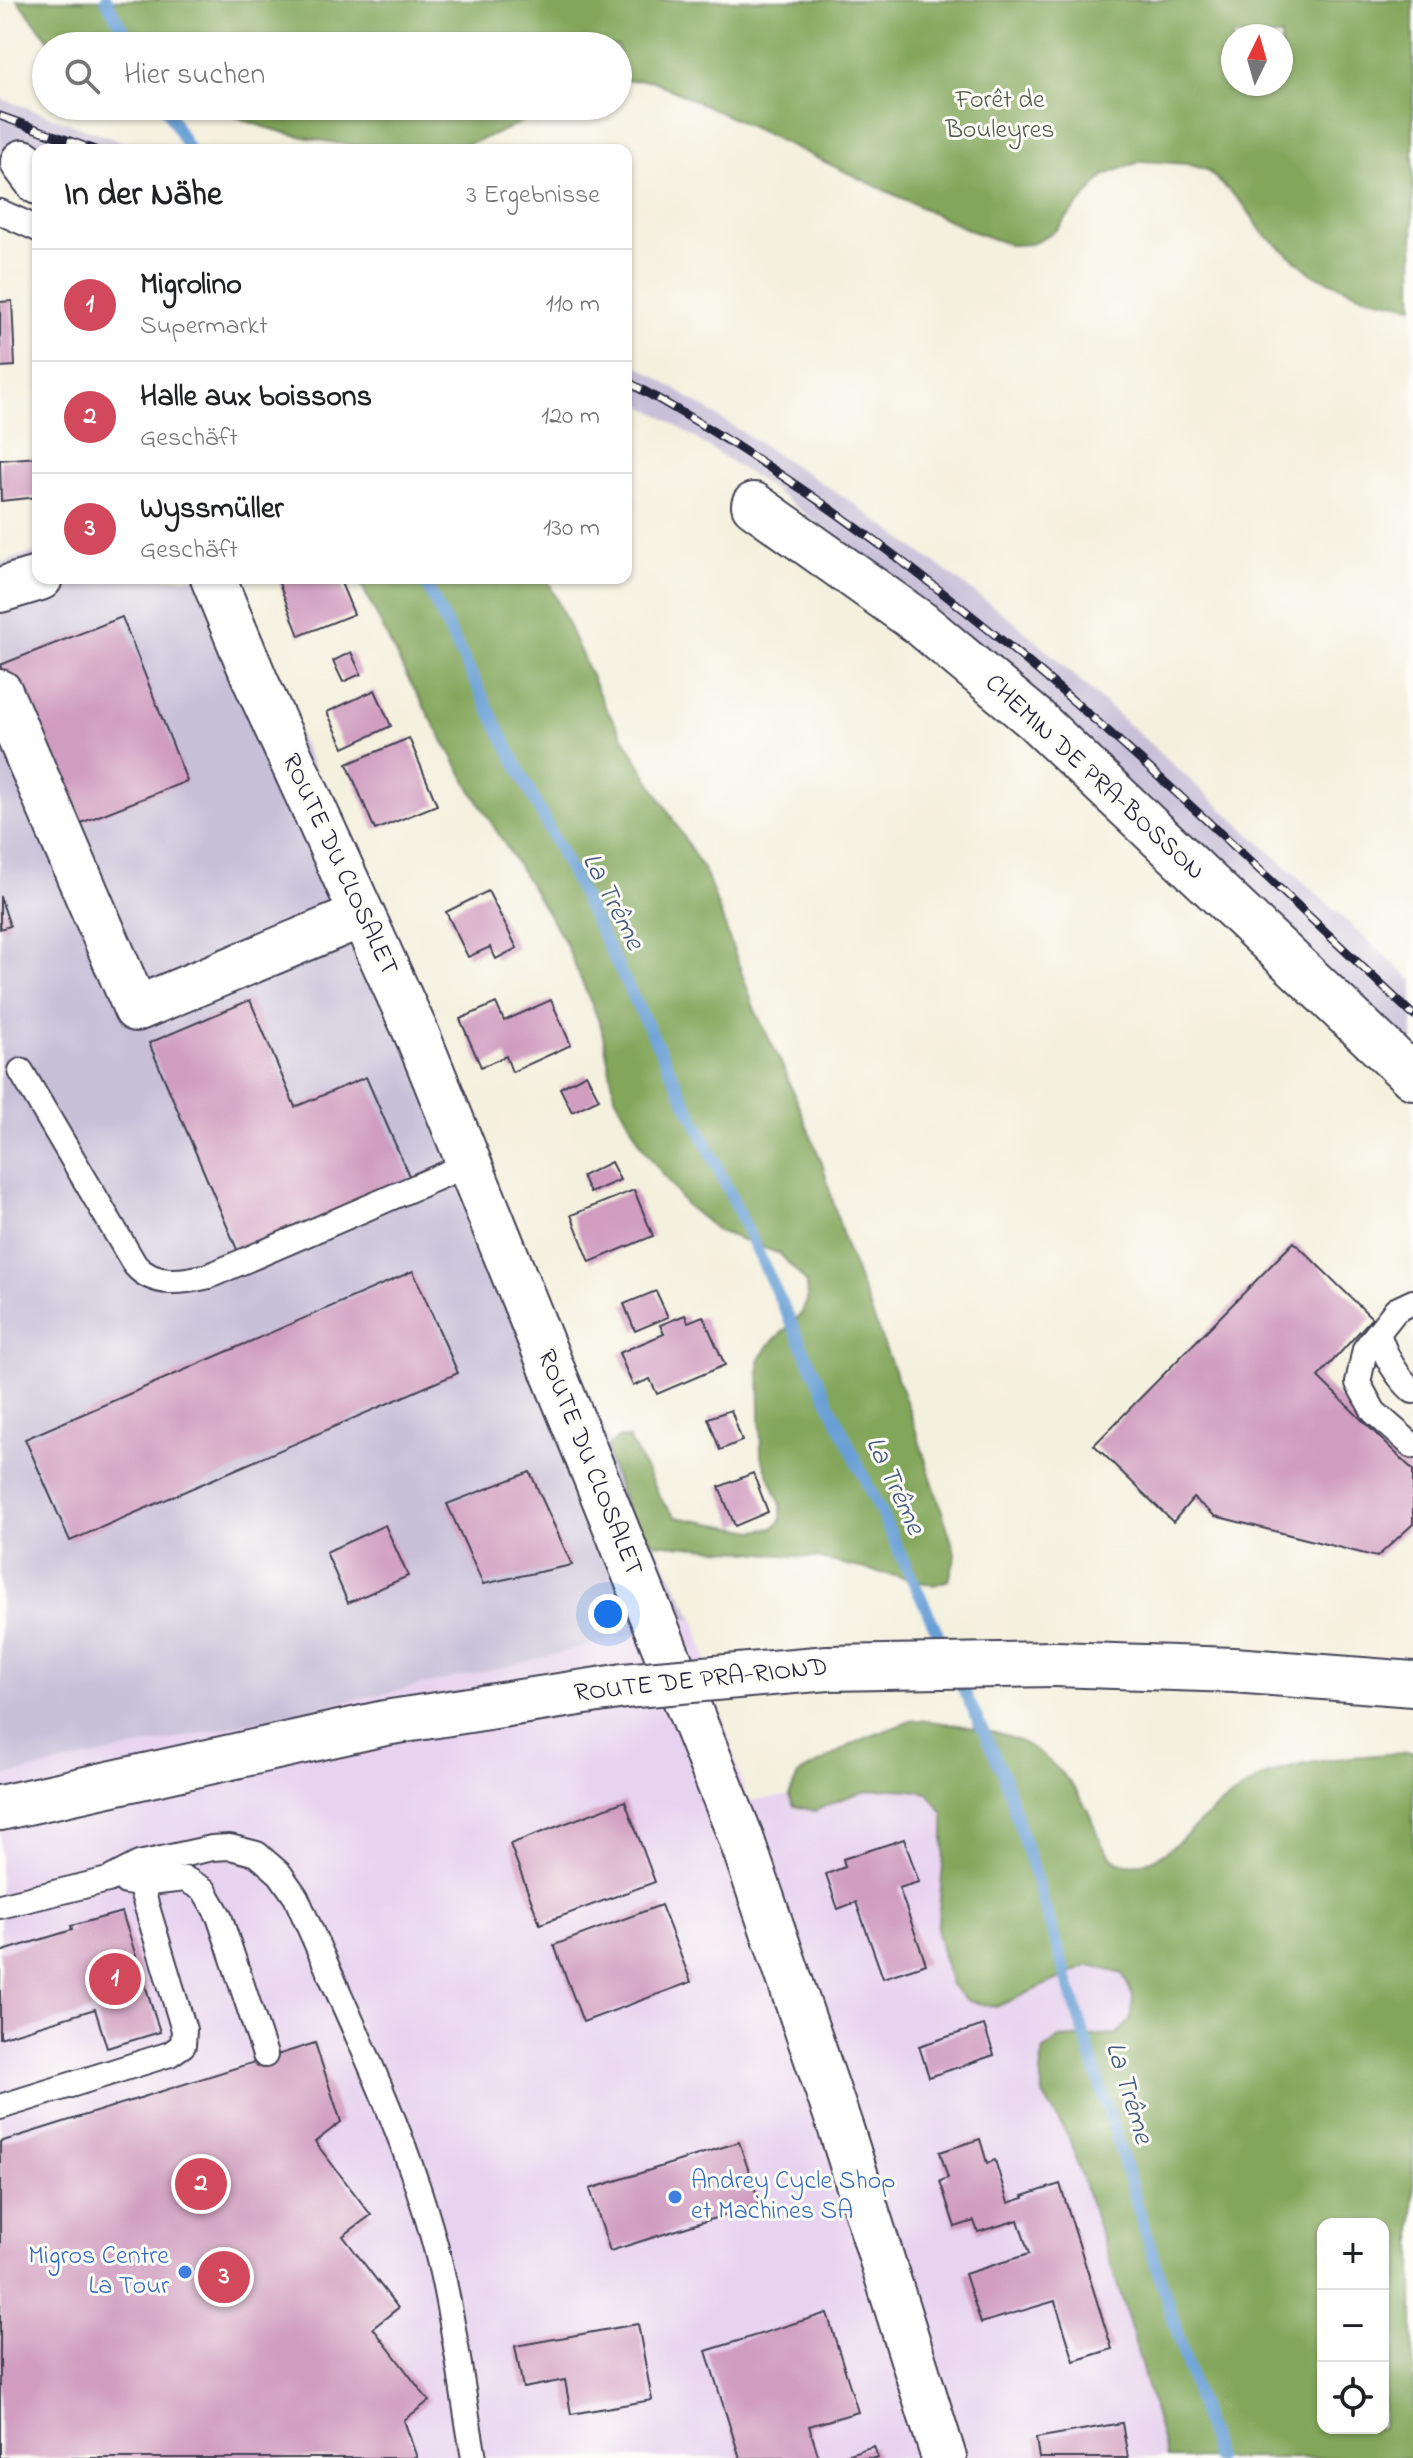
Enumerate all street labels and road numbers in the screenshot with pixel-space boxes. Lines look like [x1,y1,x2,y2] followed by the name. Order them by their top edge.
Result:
[975,666,1213,890] street label: CHEMIN DE PRA-BOSSON
[271,748,407,982] street label: ROUTE DU CLOSALET
[526,1344,652,1582] street label: ROUTE DU CLOSALET
[572,1649,830,1713] street label: ROUTE DE PRA-RIOND

